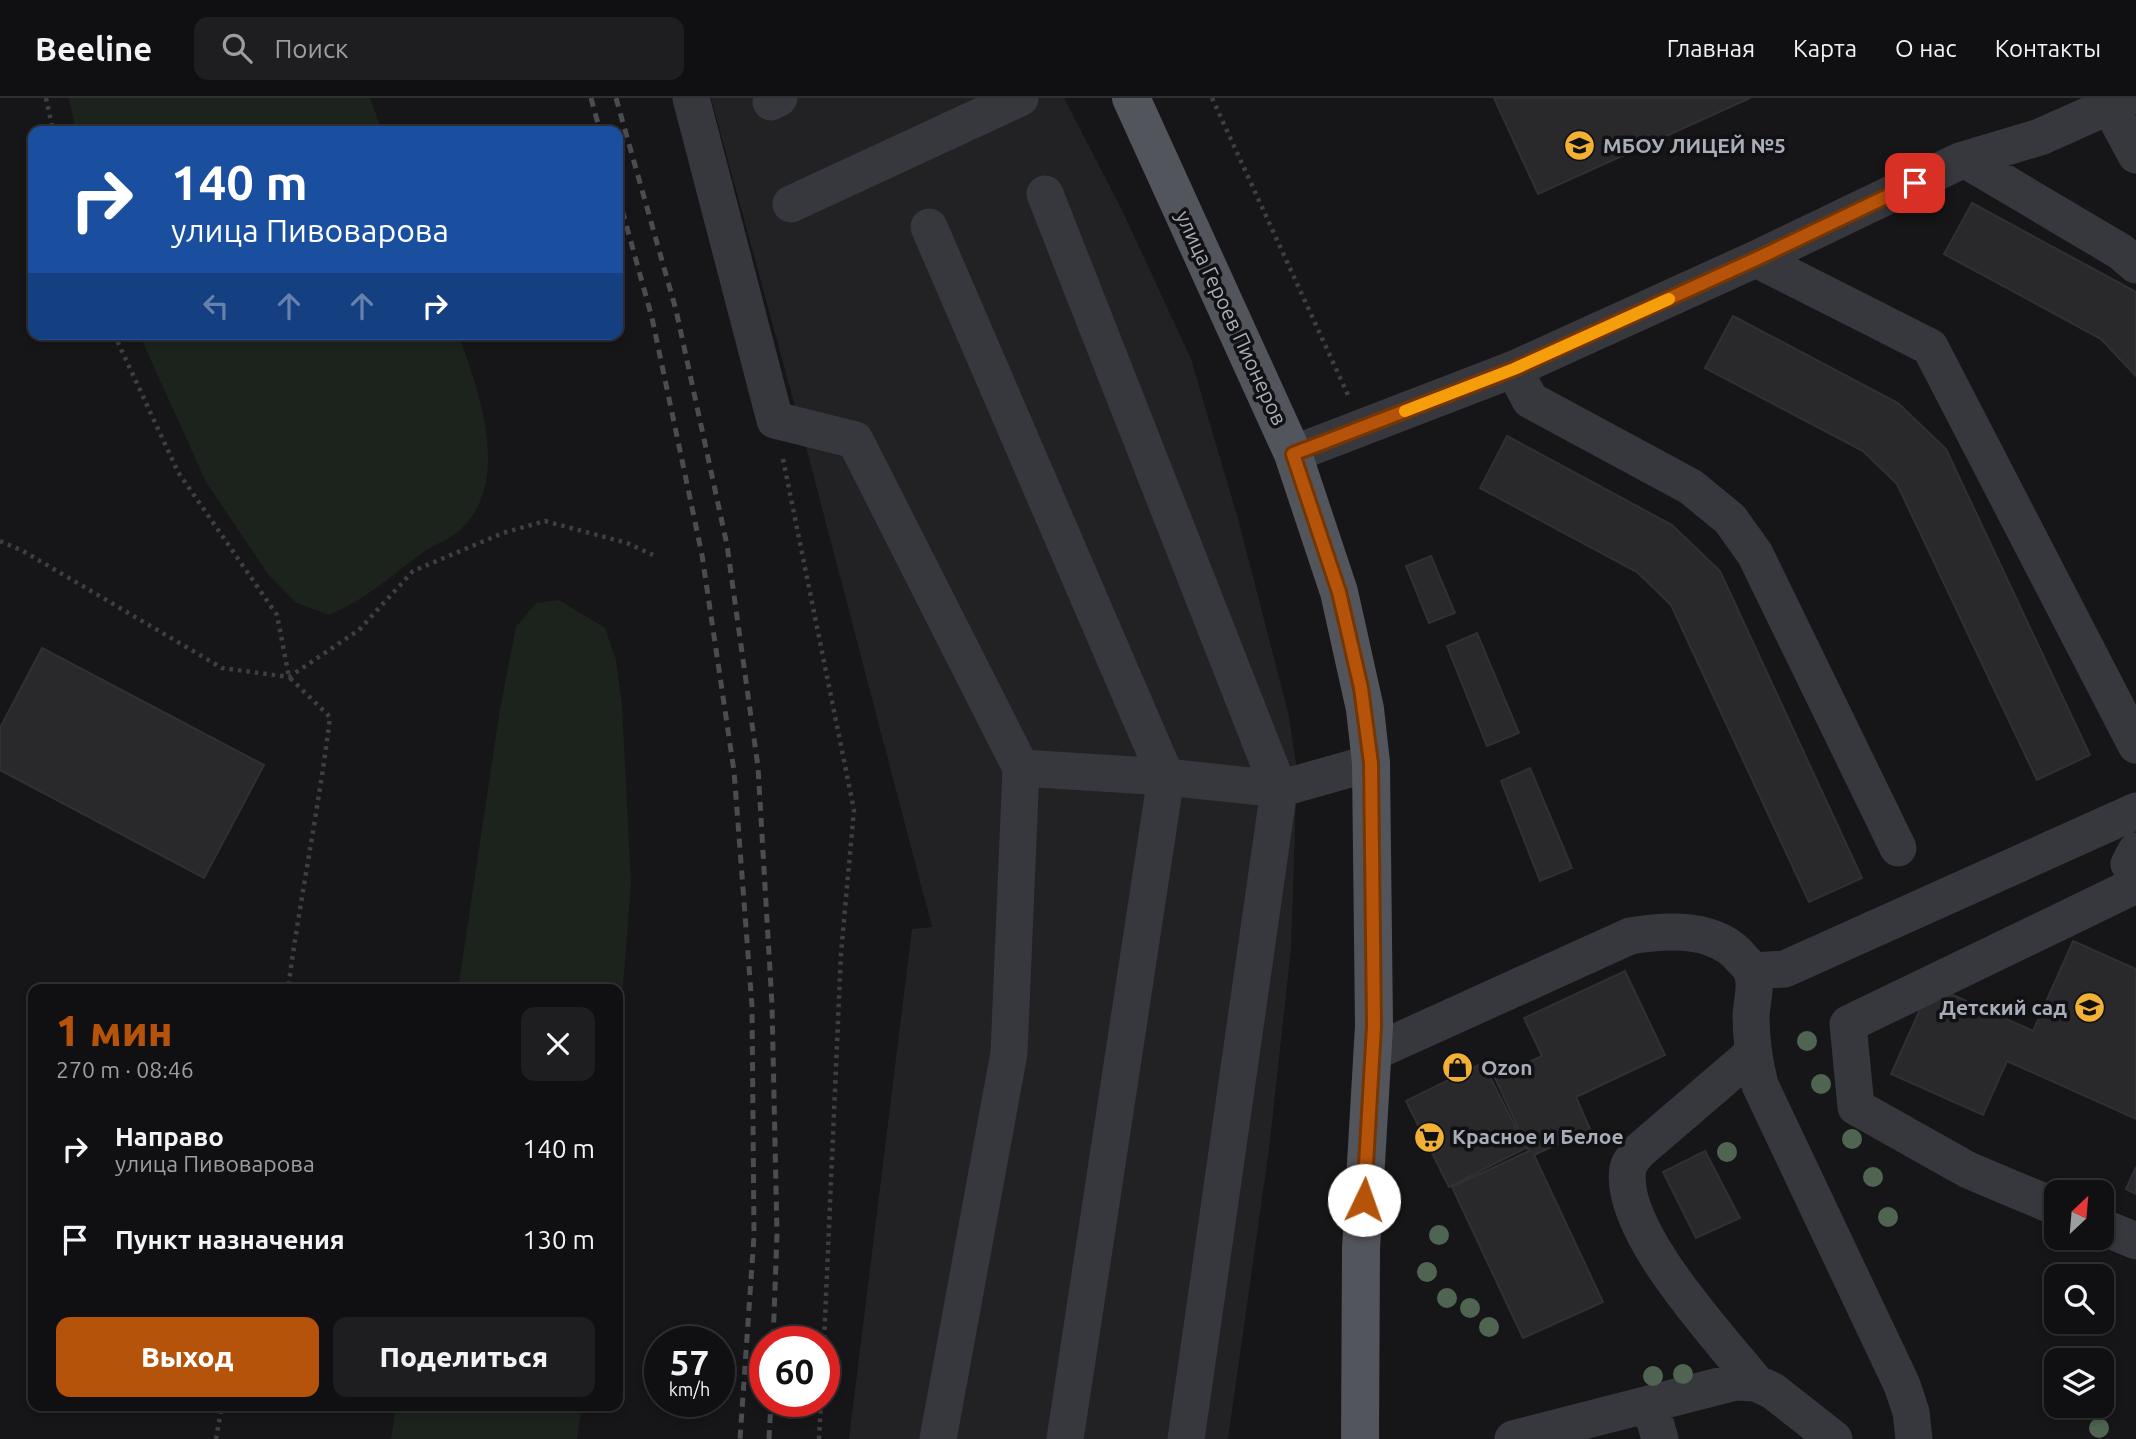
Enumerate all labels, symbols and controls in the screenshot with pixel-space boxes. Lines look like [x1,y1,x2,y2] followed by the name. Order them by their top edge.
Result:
[194,17,684,80] search box
[218,29,256,67] icon: search
[35,30,152,67] text: Beeline
[274,34,348,63] text: Поиск
[1667,35,1755,62] text: Главная
[1793,35,1857,62] text: Карта
[1895,35,1957,62] text: О нас
[1995,35,2101,62] text: Контакты
[1563,129,1597,163] school or university icon: МБОУ ЛИЦЕЙ №5
[1603,133,1786,157] place label: МБОУ ЛИЦЕЙ №5
[1885,153,1945,213] pin
[56,154,147,245] icon: right
[171,154,308,209] text: 140 m
[1896,164,1934,202] icon: arrive
[1172,206,1292,429] street label: улица Героев Пионеров
[171,212,449,248] text: улица Пивоварова
[197,287,235,325] icon: left
[270,287,308,325] icon: ahead
[343,287,381,325] icon: ahead
[416,287,454,325] icon: right
[2073,991,2107,1025] school or university icon: Детский сад
[1939,995,2067,1019] place label: Детский сад
[56,1007,173,1054] text: 1 мин
[521,1007,595,1081] button: close
[1441,1051,1475,1085] shop icon: Ozon
[1481,1055,1532,1079] place label: Ozon
[56,1057,194,1082] text: 270 m · 08:46
[1412,1120,1446,1154] supermarket icon: Красное и Белое
[115,1122,224,1151] text: Направо
[1452,1124,1624,1148] place label: Красное и Белое
[56,1130,94,1168] icon: right
[523,1134,595,1163] text: 140 m
[115,1151,315,1176] text: улица Пивоварова
[1327,1163,1401,1237] position arrow
[2044,1180,2114,1250] north arrow
[2044,1180,2114,1418] map controls
[56,1221,94,1259] icon: arrive
[115,1225,345,1254] text: Пункт назначения
[523,1225,595,1254] text: 130 m
[2044,1264,2114,1334] button: search
[56,1317,319,1397] button: Выход
[333,1317,595,1397] button: Поделиться
[749,1326,840,1417] speed limit sign: 60
[670,1342,709,1382] text: 57
[2044,1348,2114,1418] button: layers
[669,1379,710,1399] text: km/h

